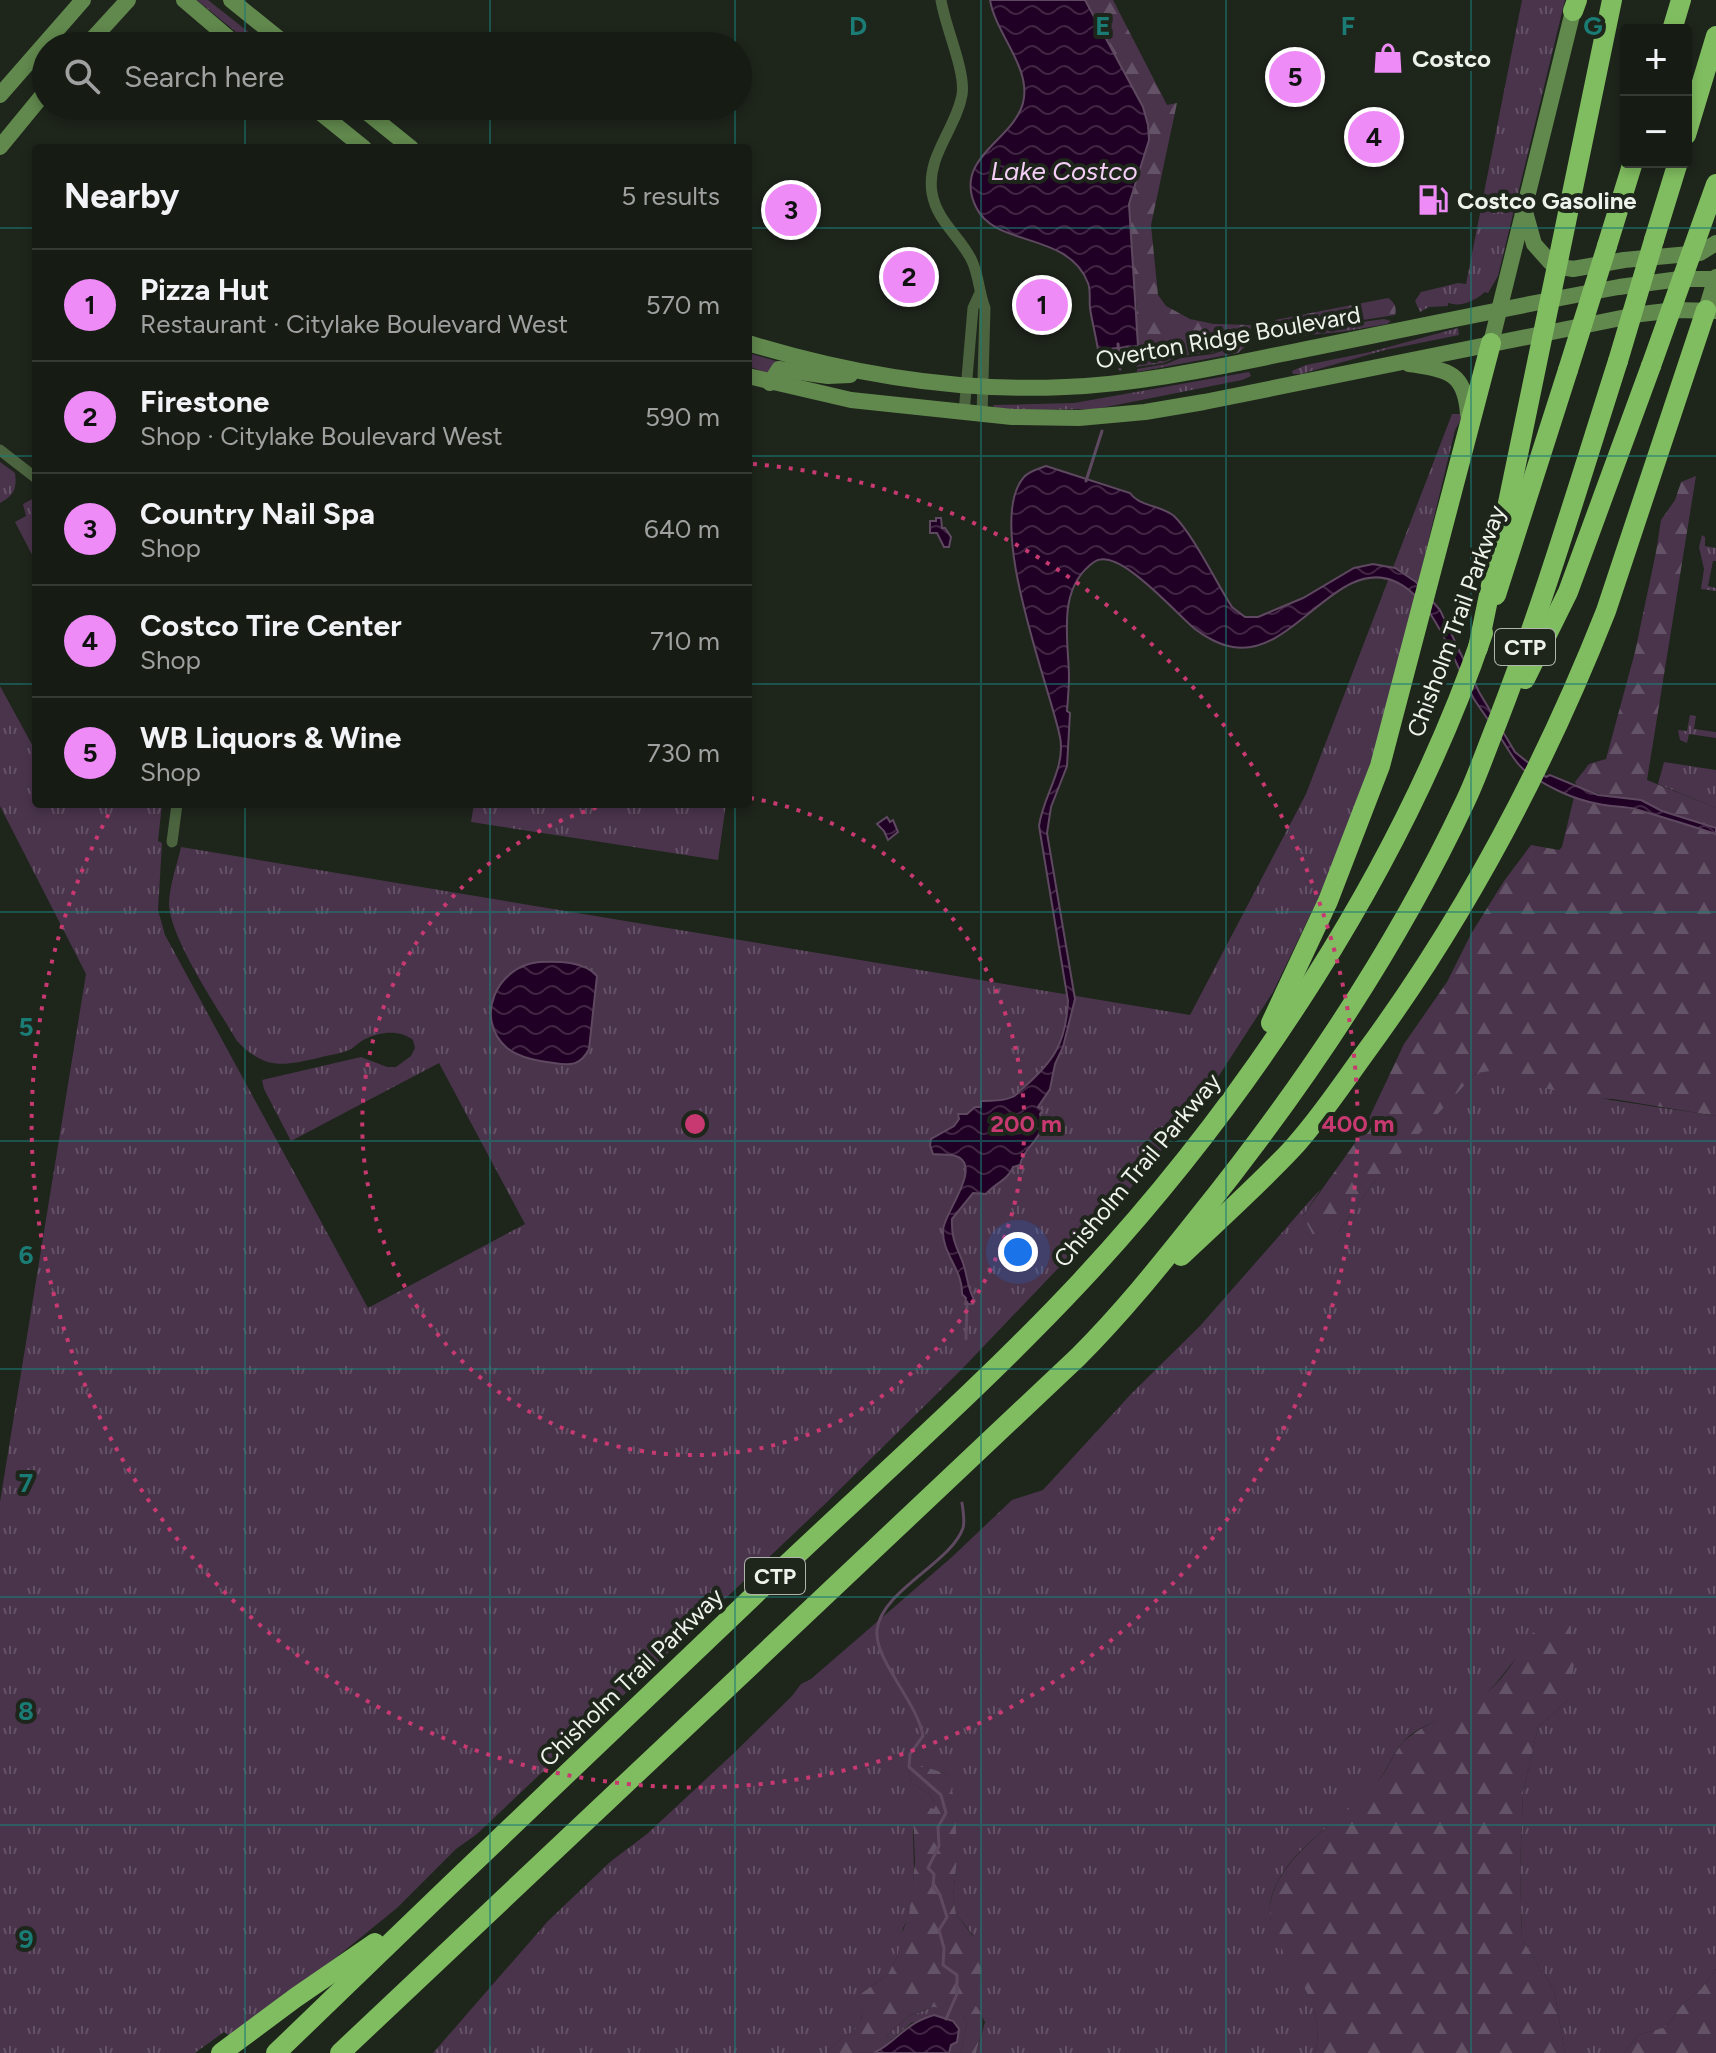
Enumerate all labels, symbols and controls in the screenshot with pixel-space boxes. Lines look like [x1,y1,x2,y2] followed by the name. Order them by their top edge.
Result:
[849,10,867,42] text: D
[1095,10,1111,42] text: E
[1341,10,1355,42] text: F
[1583,10,1603,42] text: G
[1620,24,1692,168] map controls
[1620,24,1692,96] button: +
[32,32,752,120] search box
[1371,41,1405,75] shop icon: Costco
[1412,44,1491,73] place label: Costco
[1269,47,1321,107] pin: 5
[60,54,104,98] icon: search
[124,58,284,95] text: Search here
[1620,96,1692,168] button: −
[1348,107,1400,167] pin: 4
[990,155,1138,187] water label: Lake Costco
[64,176,179,217] text: Nearby
[621,180,720,212] text: 5 results
[765,180,817,240] pin: 3
[1416,183,1450,217] fuel station icon: Costco Gasoline
[1457,186,1637,215] place label: Costco Gasoline
[883,247,935,307] pin: 2
[140,271,269,308] text: Pizza Hut
[1016,275,1068,335] pin: 1
[85,289,95,321] text: 1
[646,289,720,321] text: 570 m
[1093,299,1363,375] street label: Overton Ridge Boulevard
[140,308,568,340] text: Restaurant · Citylake Boulevard West
[140,383,269,420] text: Firestone
[82,401,98,433] text: 2
[645,401,720,433] text: 590 m
[140,420,503,452] text: Shop · Citylake Boulevard West
[140,495,375,532] text: Country Nail Spa
[1401,501,1512,741] street label: Chisholm Trail Parkway
[83,513,97,545] text: 3
[644,513,720,545] text: 640 m
[140,532,201,564] text: Shop
[140,607,402,644] text: Costco Tire Center
[82,625,98,657] text: 4
[650,625,720,657] text: 710 m
[1495,629,1555,665] road number: CTP
[140,644,201,676] text: Shop
[140,719,401,756] text: WB Liquors & Wine
[82,737,98,769] text: 5
[647,737,720,769] text: 730 m
[140,756,201,788] text: Shop
[18,1011,34,1043] text: 5
[1047,1067,1227,1273] street label: Chisholm Trail Parkway
[990,1109,1062,1138] text: 200 m
[1322,1109,1394,1138] text: 400 m
[681,1110,709,1138] centre of rings
[998,1232,1038,1272] your location
[18,1239,34,1271] text: 6
[19,1467,33,1499] text: 7
[745,1558,805,1594] road number: CTP
[533,1581,729,1772] street label: Chisholm Trail Parkway
[18,1695,34,1727] text: 8
[18,1923,34,1955] text: 9

